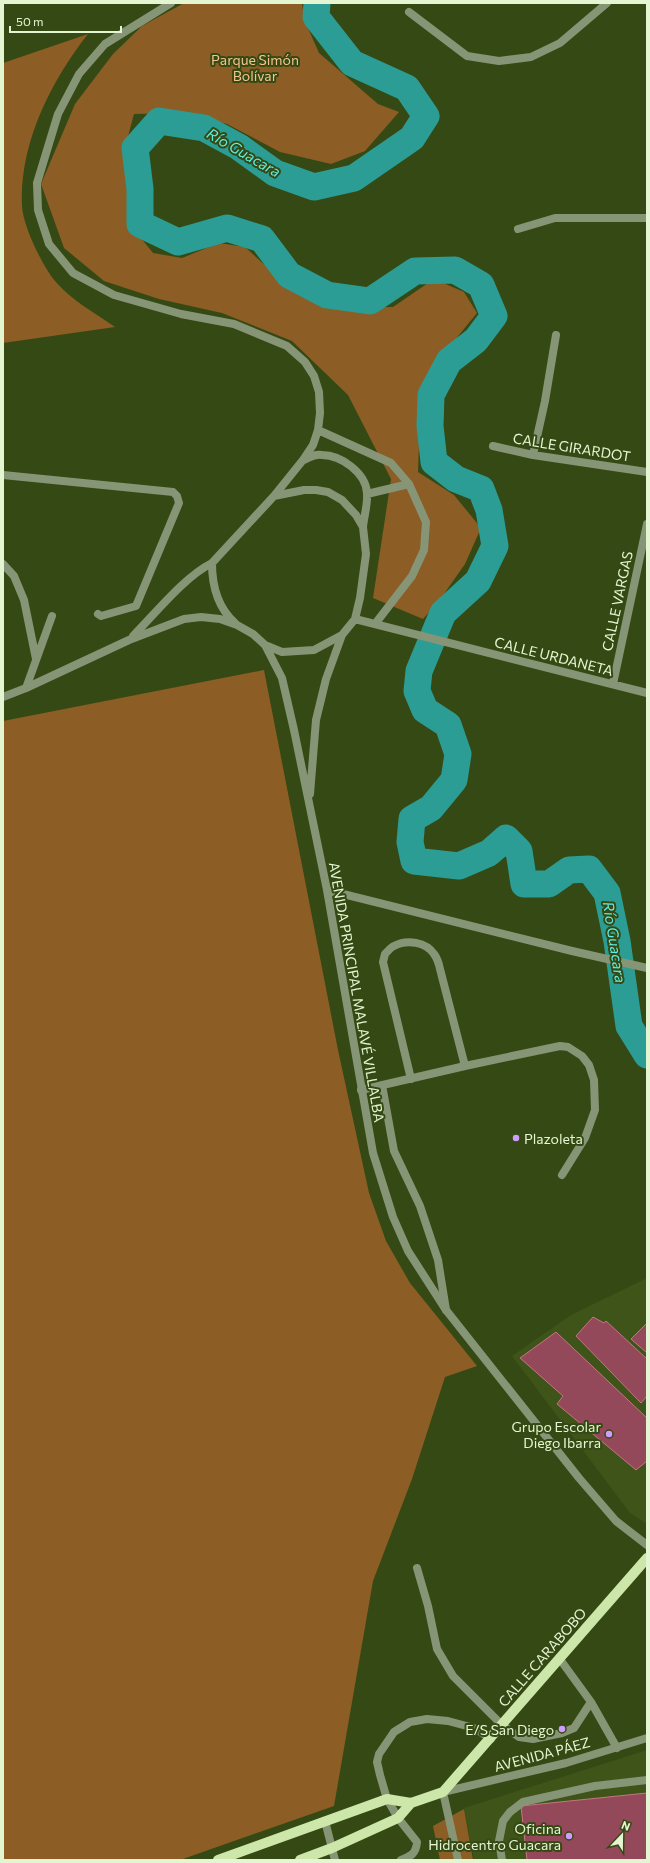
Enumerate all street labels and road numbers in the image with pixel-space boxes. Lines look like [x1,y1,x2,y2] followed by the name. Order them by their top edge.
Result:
[512,429,632,465] street label: CALLE GIRARDOT
[598,549,636,653] street label: CALLE VARGAS
[493,633,615,679] street label: CALLE URDANETA
[326,861,388,1124] street label: AVENIDA PRINCIPAL MALAVÉ VILLALBA
[494,1604,590,1710] street label: CALLE CARABOBO
[492,1733,592,1775] street label: AVENIDA PÁEZ

